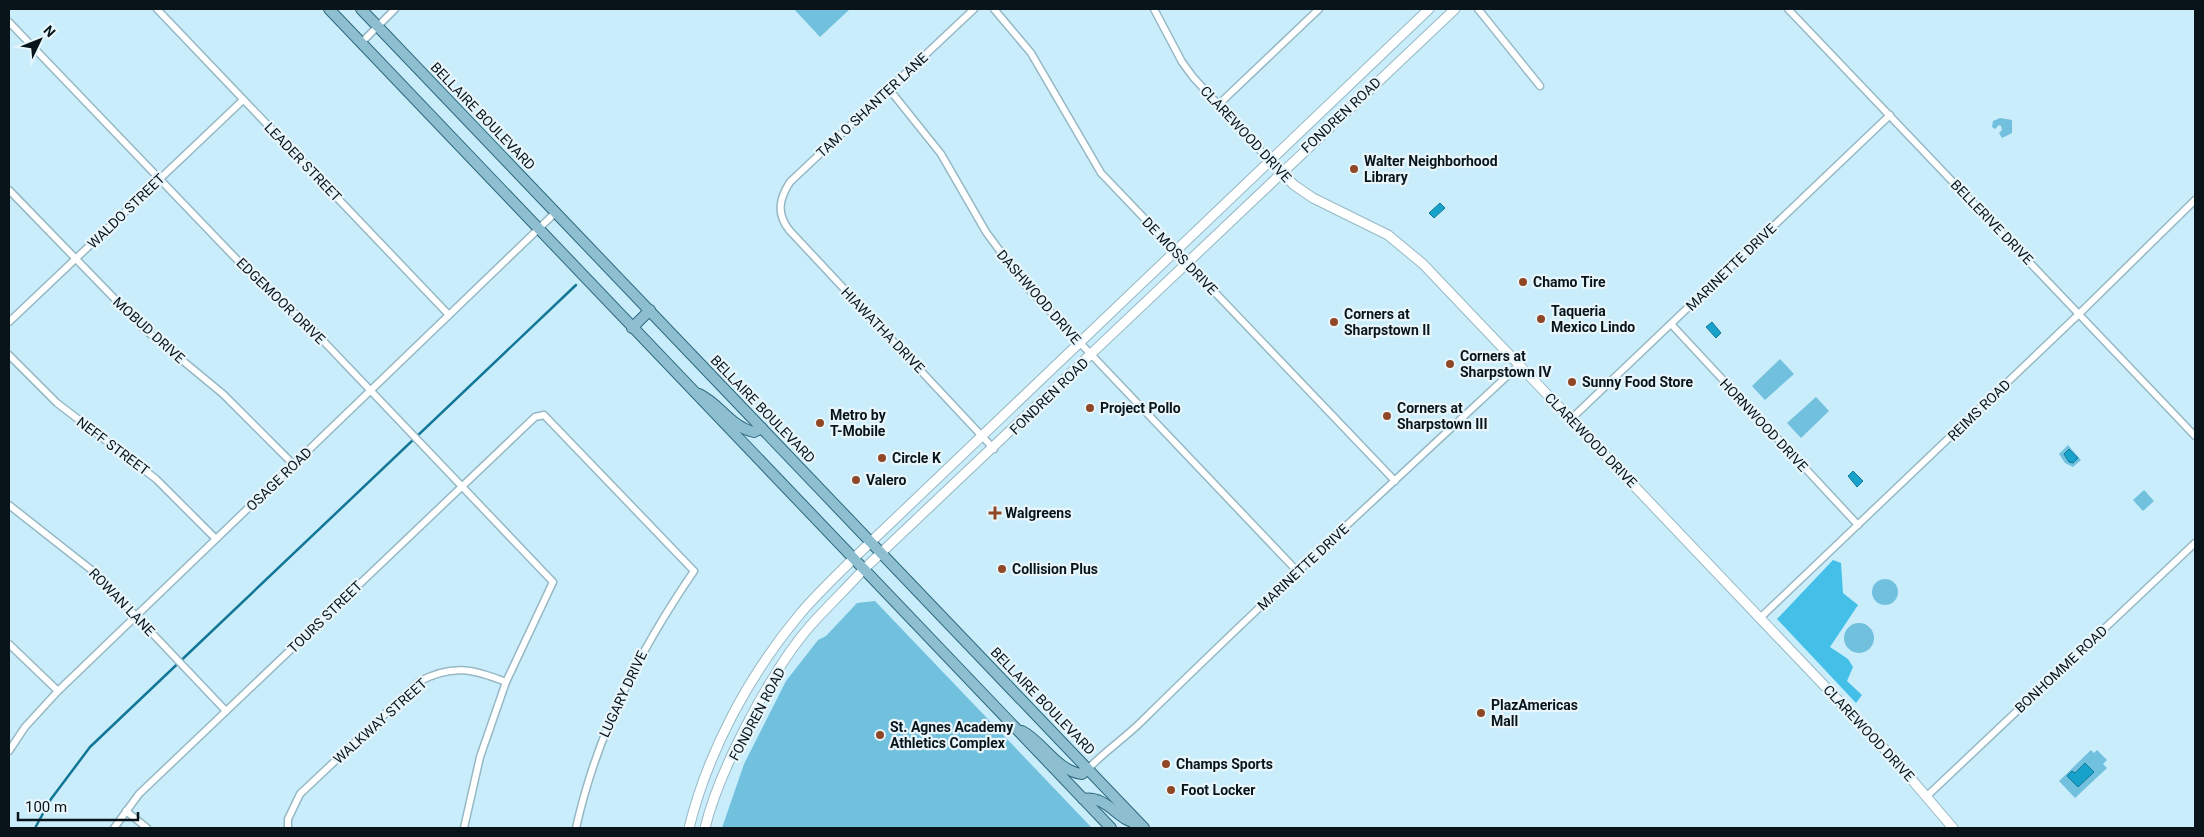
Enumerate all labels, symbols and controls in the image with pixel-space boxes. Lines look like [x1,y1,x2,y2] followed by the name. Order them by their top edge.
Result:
[15,15,65,65] north arrow
[40,22,59,40] text: N
[813,49,931,161] street label: TAM O SHANTER LANE
[428,59,538,173] street label: BELLAIRE BOULEVARD
[1298,74,1384,156] street label: FONDREN ROAD
[1197,83,1295,185] street label: CLAREWOOD DRIVE
[261,119,345,205] street label: LEADER STREET
[1364,153,1498,185] place label: Walter Neighborhood Library
[1348,163,1360,175] marker: Walter Neighborhood Library
[84,170,168,252] street label: WALDO STREET
[1948,177,2036,268] street label: BELLERIVE DRIVE
[1139,214,1221,298] street label: DE MOSS DRIVE
[1683,220,1779,314] street label: MARINETTE DRIVE
[994,247,1084,347] street label: DASHWOOD DRIVE
[233,255,329,347] street label: EDGEMOOR DRIVE
[1533,274,1606,290] place label: Chamo Tire
[1517,276,1529,288] marker: Chamo Tire
[838,284,928,376] street label: HIAWATHA DRIVE
[110,294,188,366] street label: MOBUD DRIVE
[1551,303,1635,335] place label: Taqueria Mexico Lindo
[1344,306,1430,338] place label: Corners at Sharpstown II
[1535,313,1547,325] marker: Taqueria Mexico Lindo
[1328,316,1340,328] marker: Corners at Sharpstown II
[1460,348,1552,380] place label: Corners at Sharpstown IV
[708,352,818,466] street label: BELLAIRE BOULEVARD
[1006,354,1092,438] street label: FONDREN ROAD
[1444,358,1456,370] marker: Corners at Sharpstown IV
[1582,374,1693,390] place label: Sunny Food Store
[1717,375,1811,475] street label: HORNWOOD DRIVE
[1566,376,1578,388] marker: Sunny Food Store
[1944,376,2014,444] street label: REIMS ROAD
[1542,389,1640,491] street label: CLAREWOOD DRIVE
[1100,400,1181,416] place label: Project Pollo
[1397,400,1488,432] place label: Corners at Sharpstown III
[1084,402,1096,414] marker: Project Pollo
[830,407,887,439] place label: Metro by T-Mobile
[1381,410,1393,422] marker: Corners at Sharpstown III
[74,414,153,479] street label: NEFF STREET
[814,417,826,429] marker: Metro by T-Mobile
[243,444,315,514] street label: OSAGE ROAD
[892,450,941,466] place label: Circle K
[876,452,888,464] marker: Circle K
[866,472,907,488] place label: Valero
[850,474,862,486] marker: Valero
[1005,505,1071,521] place label: Walgreens
[989,507,1001,519] marker: Walgreens
[1254,521,1352,613] street label: MARINETTE DRIVE
[1012,561,1098,577] place label: Collision Plus
[996,563,1008,575] marker: Collision Plus
[86,565,158,639] street label: ROWAN LANE
[285,577,366,656] street label: TOURS STREET
[2012,622,2110,716] street label: BONHOMME ROAD
[988,644,1098,758] street label: BELLAIRE BOULEVARD
[596,648,650,740] street label: LUGARY DRIVE
[726,665,788,763] street label: FONDREN ROAD
[330,675,430,767] street label: WALKWAY STREET
[1820,682,1918,784] street label: CLAREWOOD DRIVE
[1491,697,1578,729] place label: PlazAmericas Mall
[1475,707,1487,719] marker: PlazAmericas Mall
[890,719,1014,751] place label: St. Agnes Academy Athletics Complex
[874,729,886,741] marker: St. Agnes Academy Athletics Complex
[1176,756,1273,772] place label: Champs Sports
[1160,758,1172,770] marker: Champs Sports
[1181,782,1255,798] place label: Foot Locker
[1165,784,1177,796] marker: Foot Locker
[18,790,138,822] scale bar
[25,798,67,816] text: 100 m

